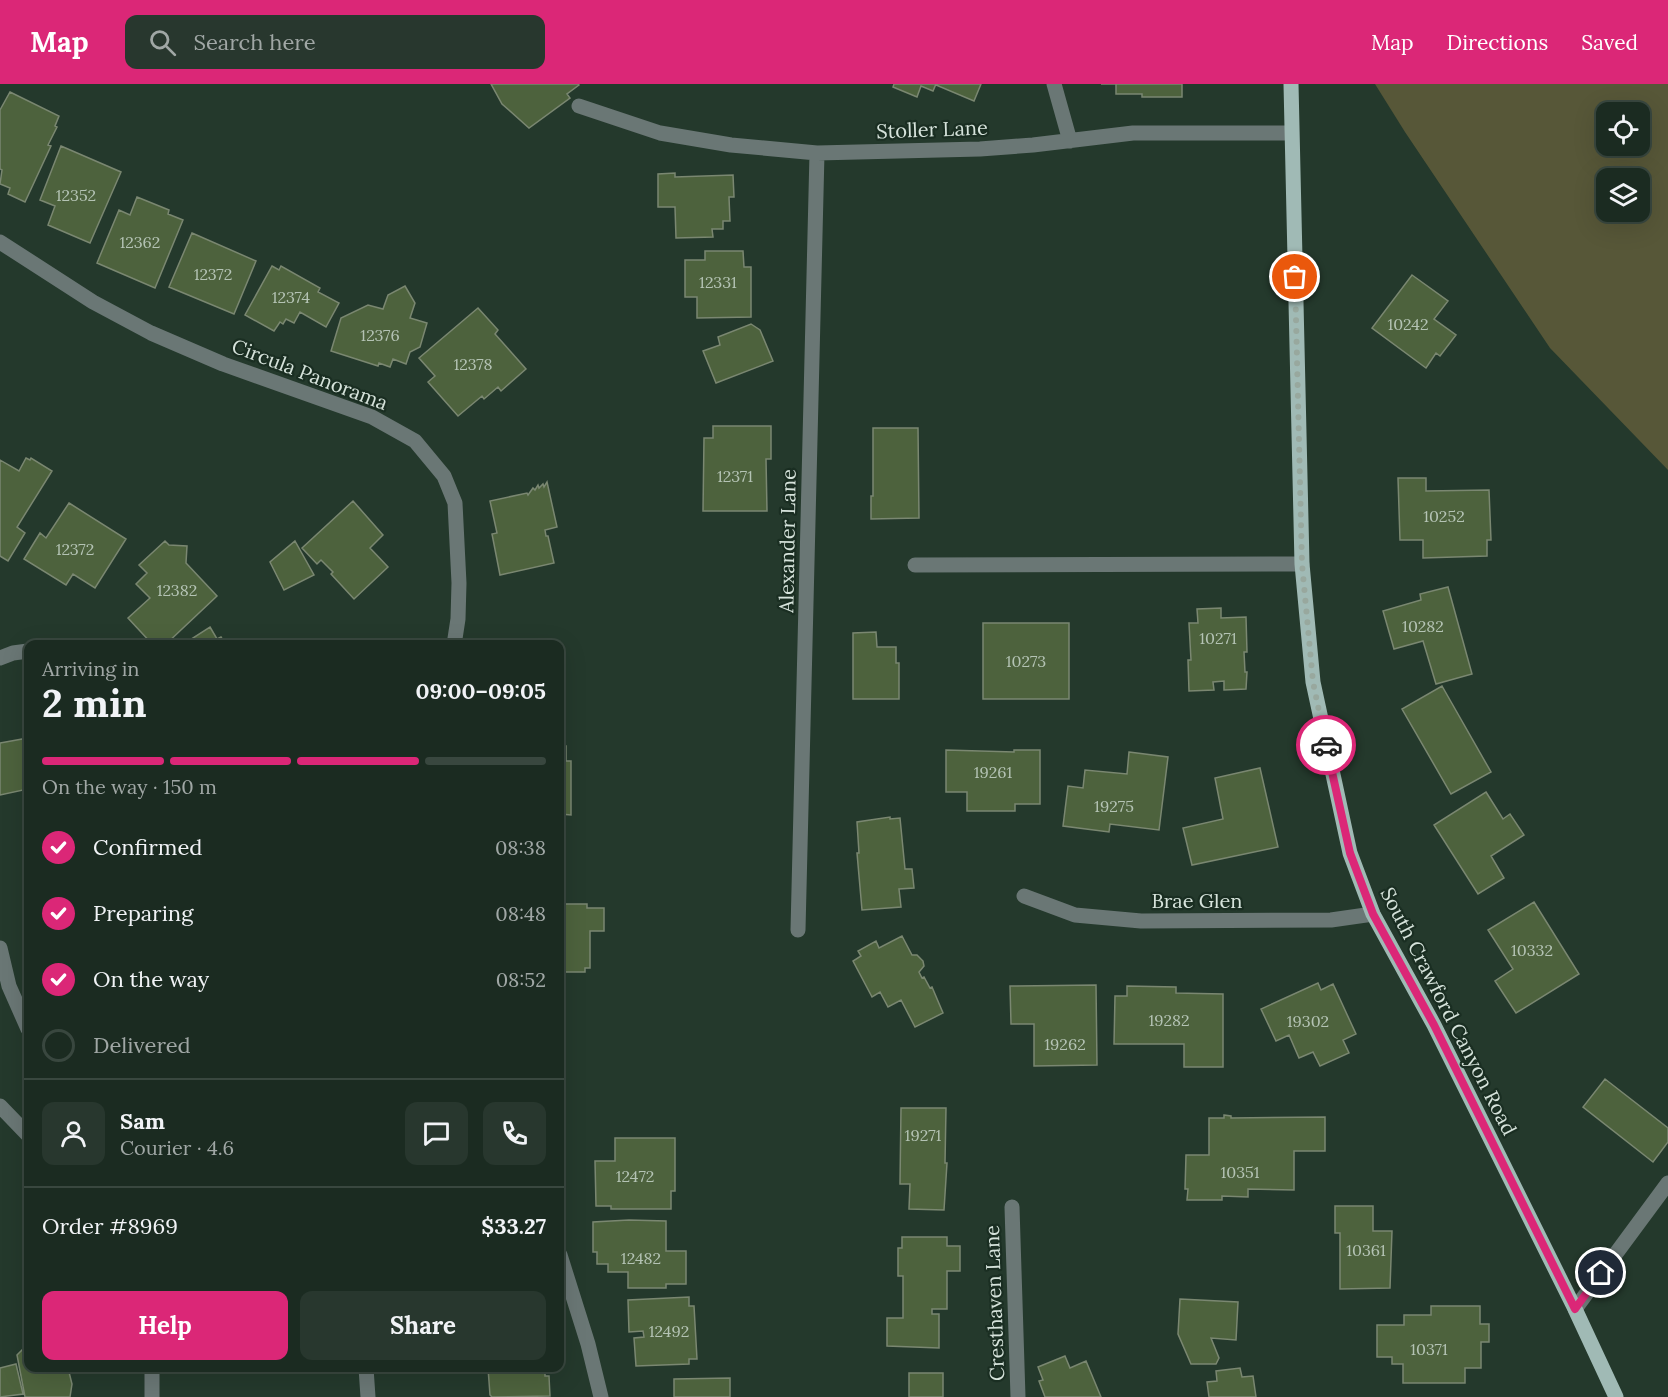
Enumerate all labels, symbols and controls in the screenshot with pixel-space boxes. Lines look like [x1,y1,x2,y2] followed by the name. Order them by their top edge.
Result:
[125,15,545,69] search box
[30,24,89,60] text: Map
[146,26,179,59] icon: search
[194,28,316,56] text: Search here
[1371,29,1414,56] text: Map
[1447,29,1548,56] text: Directions
[1581,29,1638,56] text: Saved
[1596,102,1650,222] map controls
[1596,102,1650,156] button: locate
[876,115,988,143] street label: Stoller Lane
[1596,168,1650,222] button: layers
[56,185,96,205] house number: 12352
[120,232,160,252] house number: 12362
[1269,251,1320,302] pin
[1278,260,1311,293] icon: bag
[194,264,232,284] house number: 12372
[699,272,737,292] house number: 12331
[272,287,311,307] house number: 12374
[1387,314,1429,334] house number: 10242
[360,325,400,345] house number: 12376
[229,333,391,415] street label: Circula Panorama
[453,354,493,374] house number: 12378
[717,466,753,486] house number: 12371
[773,469,801,614] street label: Alexander Lane
[1423,506,1465,526] house number: 10252
[56,539,94,559] house number: 12372
[157,580,197,600] house number: 12382
[1402,616,1444,636] house number: 10282
[1199,628,1237,648] house number: 10271
[1006,651,1046,671] house number: 10273
[42,656,139,681] text: Arriving in
[415,677,546,705] text: 09:00–09:05
[42,678,147,728] text: 2 min
[1296,715,1356,775] courier
[1310,729,1343,762] icon: car
[974,762,1013,782] house number: 19261
[42,774,217,799] text: On the way · 150 m
[1094,796,1134,816] house number: 19275
[42,831,75,864] icon: check
[93,833,202,861] text: Confirmed
[495,835,546,860] text: 08:38
[1375,883,1523,1139] street label: South Crawford Canyon Road
[1152,888,1242,913] street label: Brae Glen
[42,897,75,930] icon: check
[93,899,193,927] text: Preparing
[495,901,546,926] text: 08:48
[1511,940,1553,960] house number: 10332
[42,963,75,996] icon: check
[93,965,209,993] text: On the way
[496,967,546,992] text: 08:52
[1148,1010,1190,1030] house number: 19282
[1287,1011,1329,1031] house number: 19302
[93,1031,191,1059] text: Delivered
[1044,1034,1086,1054] house number: 19262
[42,1102,105,1165] button: person
[405,1102,468,1165] button: chat
[483,1102,546,1165] button: phone
[120,1107,165,1135] text: Sam
[905,1125,942,1145] house number: 19271
[120,1135,234,1160] text: Courier · 4.6
[1220,1162,1260,1182] house number: 10351
[616,1166,654,1186] house number: 12472
[42,1212,178,1240] text: Order #8969
[481,1212,546,1240] text: $33.27
[979,1224,1009,1381] street label: Cresthaven Lane
[1346,1240,1386,1260] house number: 10361
[1575,1247,1626,1298] pin
[621,1248,661,1268] house number: 12482
[1584,1256,1617,1289] icon: home
[42,1291,288,1360] button: Help
[300,1291,546,1360] button: Share
[649,1321,689,1341] house number: 12492
[1410,1339,1448,1359] house number: 10371

